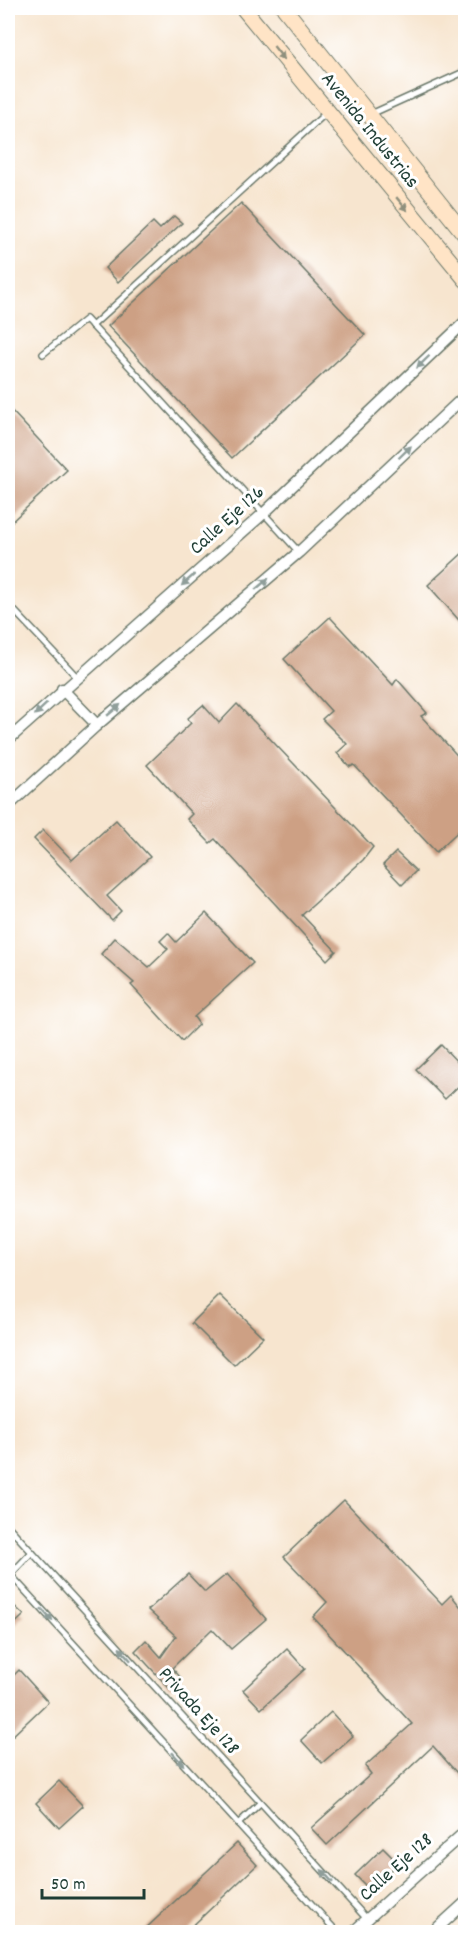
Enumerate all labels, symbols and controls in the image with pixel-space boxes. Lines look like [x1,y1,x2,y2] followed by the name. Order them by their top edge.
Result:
[272,46,284,61] one-way arrow
[313,67,425,195] street label: Avenida Industrias
[396,196,409,212] one-way arrow
[416,355,431,369] one-way arrow
[398,445,412,459] one-way arrow
[184,480,272,562] street label: Calle Eje 126
[181,573,196,586] one-way arrow
[254,578,269,591] one-way arrow
[35,701,49,715] one-way arrow
[106,704,122,717] one-way arrow
[40,1607,53,1622] one-way arrow
[118,1647,132,1662] one-way arrow
[151,1662,245,1762] street label: Privada Eje 128
[171,1751,184,1766] one-way arrow
[354,1827,440,1909] street label: Calle Eje 128
[42,1862,144,1900] scale bar
[321,1869,334,1884] one-way arrow
[51,1873,86,1898] text: 50 m

